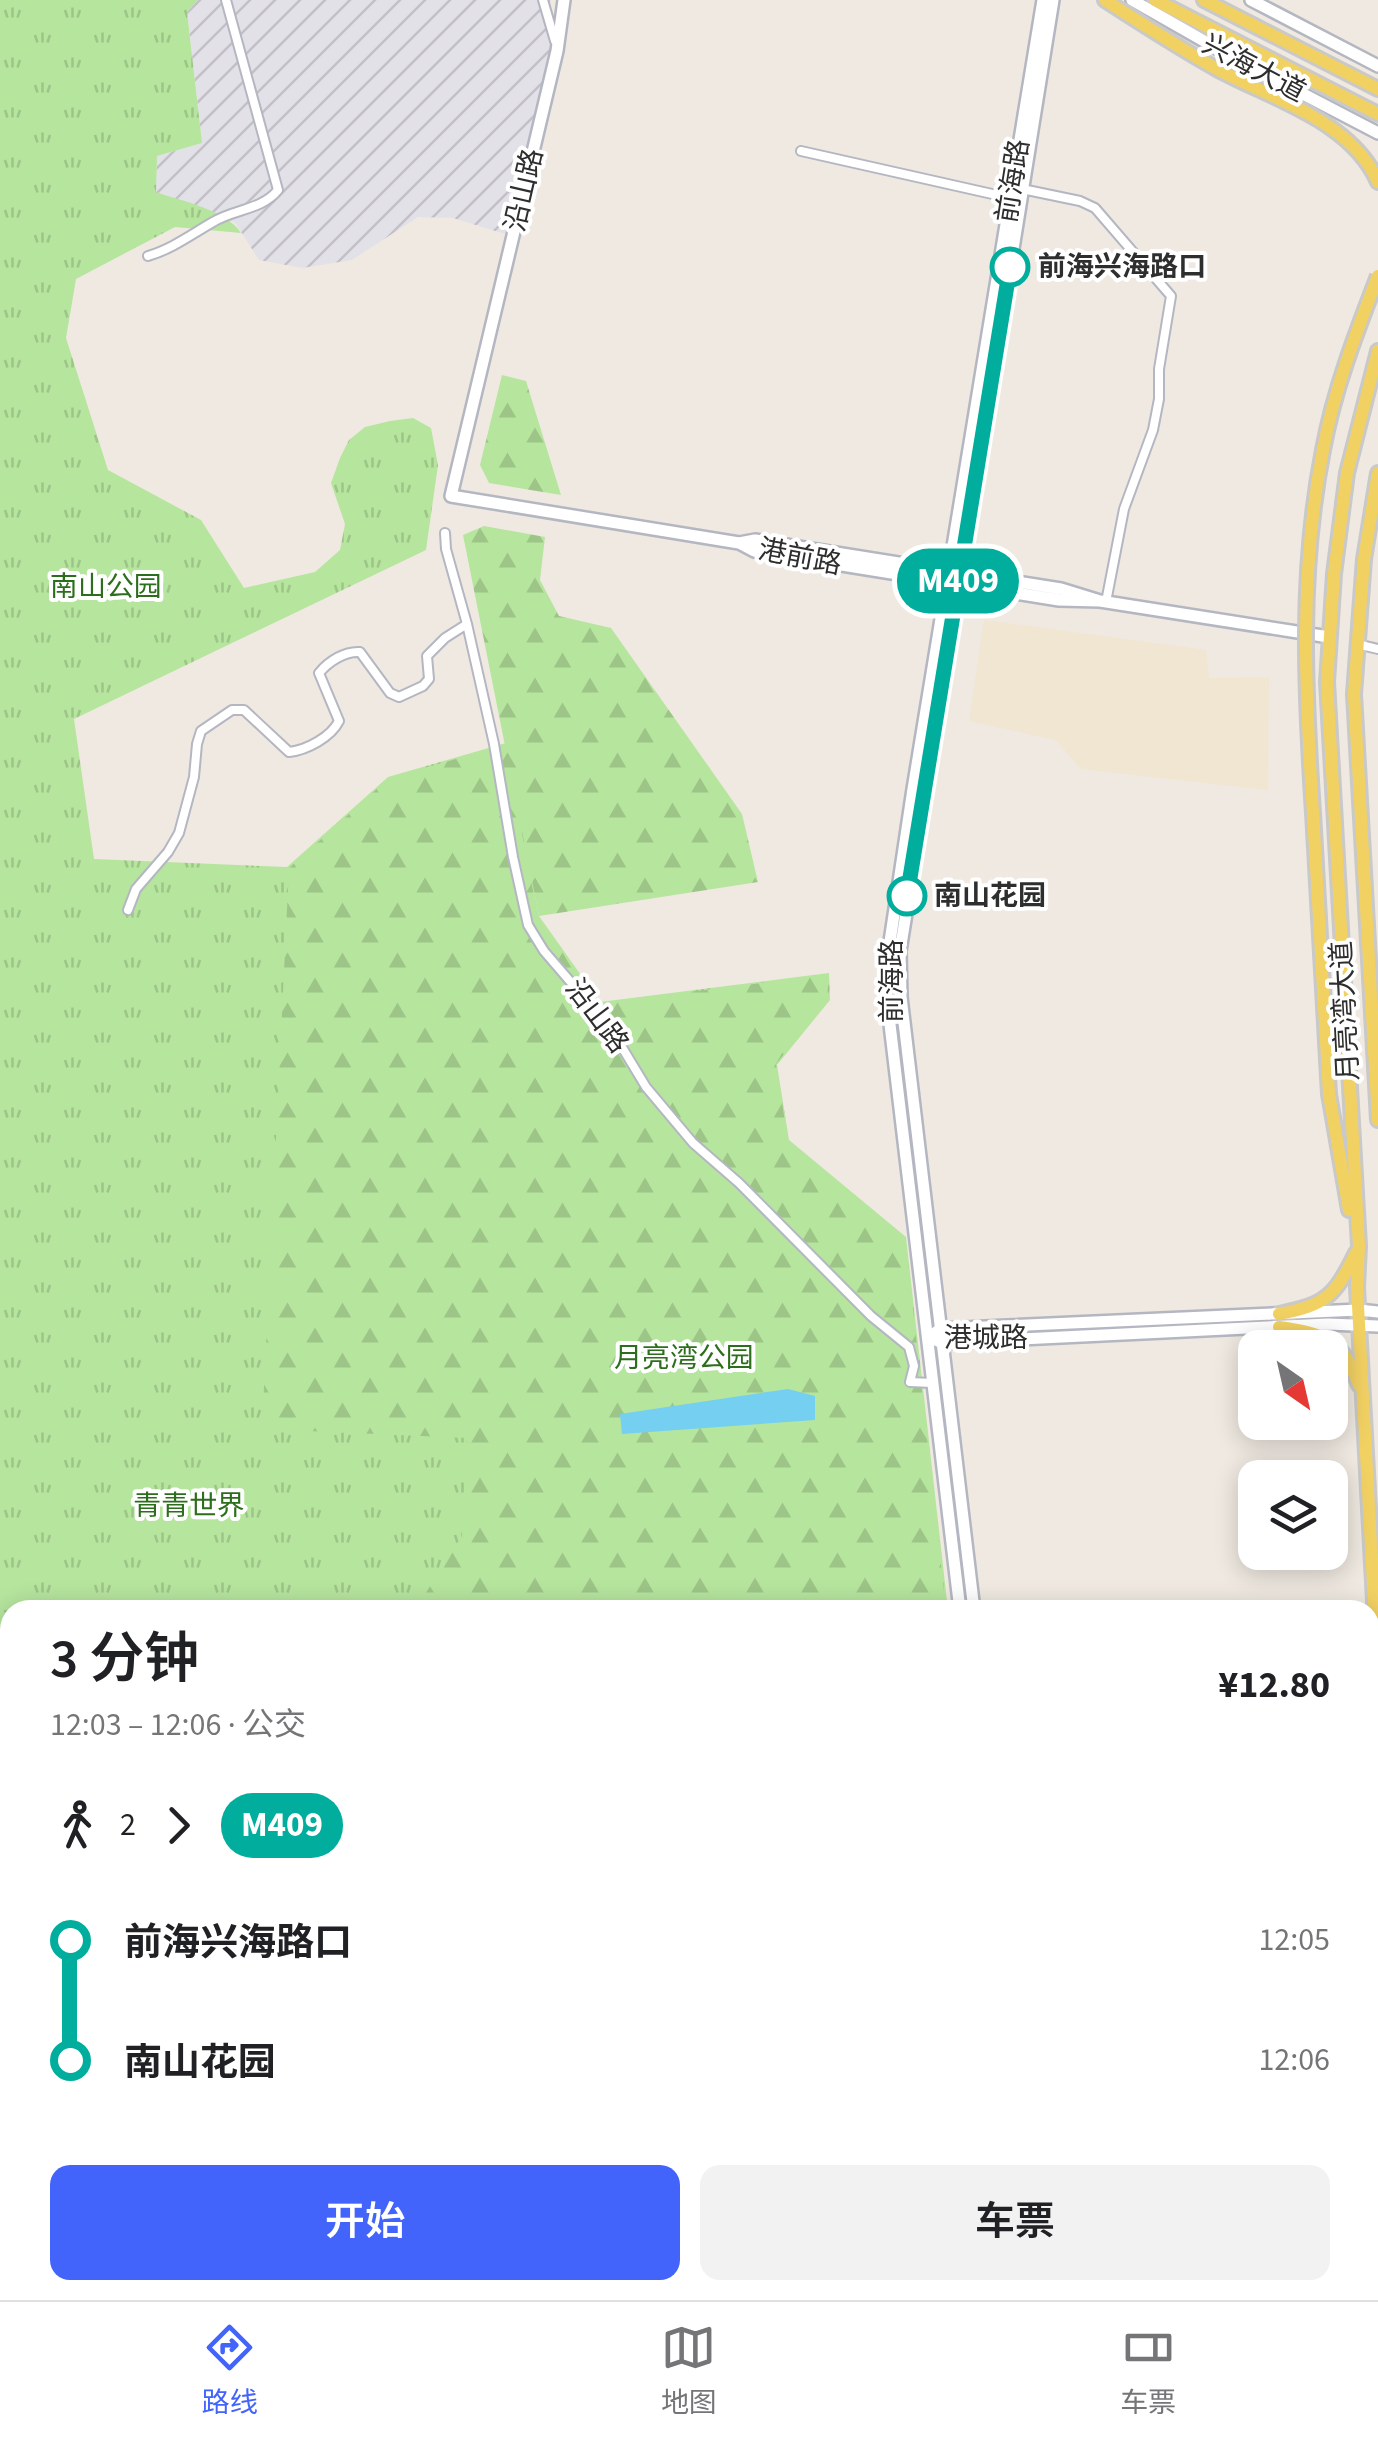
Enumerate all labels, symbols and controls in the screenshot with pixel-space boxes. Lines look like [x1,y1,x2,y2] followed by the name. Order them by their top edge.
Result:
[1195,24,1313,112] street label: 兴海大道
[987,136,1039,226] street label: 前海路
[495,145,553,235] street label: 沿山路
[1038,247,1206,287] place label: 前海兴海路口
[991,248,1029,286] marker: 前海兴海路口
[755,529,845,585] street label: 港前路
[888,548,1028,614] line badge: M409
[917,556,999,606] text: M409
[50,567,162,607] park label: 南山公园
[934,876,1046,916] place label: 南山花园
[888,877,926,915] marker: 南山花园
[872,939,912,1023] street label: 前海路
[1321,940,1369,1082] street label: 月亮湾大道
[556,970,638,1062] street label: 沿山路
[944,1318,1028,1358] street label: 港城路
[1238,1330,1348,1440] north arrow
[1238,1330,1348,1570] map controls
[614,1338,754,1378] park label: 月亮湾公园
[1238,1460,1348,1570] button: layers
[133,1486,245,1526] park label: 青青世界
[50,1621,199,1699] text: 3 分钟
[1218,1658,1330,1712] text: ¥12.80
[50,1702,306,1748] text: 12:03 – 12:06 · 公交
[50,1798,105,1853] icon: walk
[151,1798,206,1853] icon: forward
[241,1800,323,1850] text: M409
[120,1802,136,1848] text: 2
[124,1916,352,1970] text: 前海兴海路口
[1258,1917,1330,1963] text: 12:05
[124,2036,276,2090] text: 南山花园
[1258,2037,1330,2083] text: 12:06
[50,2165,680,2280] button: 开始
[700,2165,1330,2280] button: 车票
[202,2320,258,2423] tab: 路线
[661,2320,717,2423] tab: 地图
[1120,2320,1176,2423] tab: 车票

